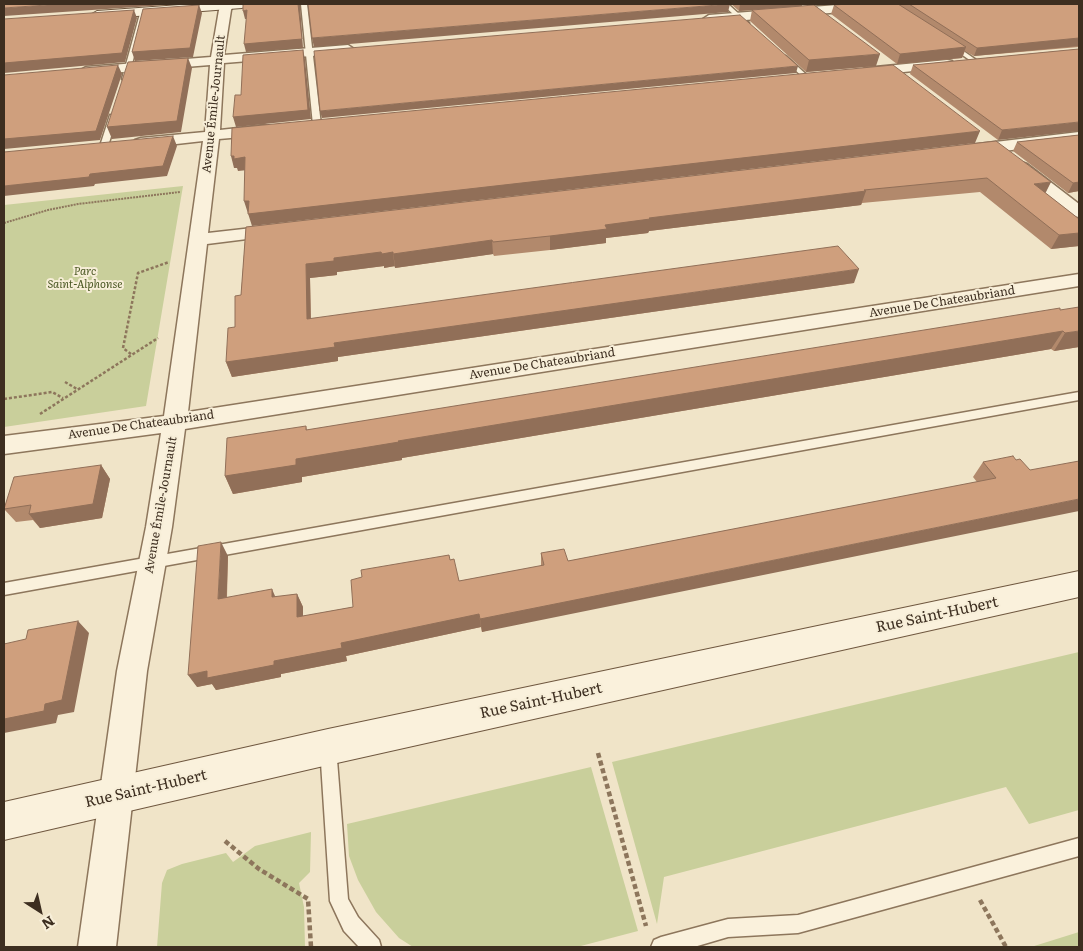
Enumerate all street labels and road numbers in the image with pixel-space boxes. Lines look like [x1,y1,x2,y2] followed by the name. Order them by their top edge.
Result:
[200,34,228,174] street label: Avenue Émile-Journault
[868,283,1016,321] street label: Avenue De Chateaubriand
[468,345,616,383] street label: Avenue De Chateaubriand
[67,408,215,442] street label: Avenue De Chateaubriand
[142,435,180,575] street label: Avenue Émile-Journault
[874,593,1000,637] street label: Rue Saint-Hubert
[478,679,604,723] street label: Rue Saint-Hubert
[83,766,209,812] street label: Rue Saint-Hubert

